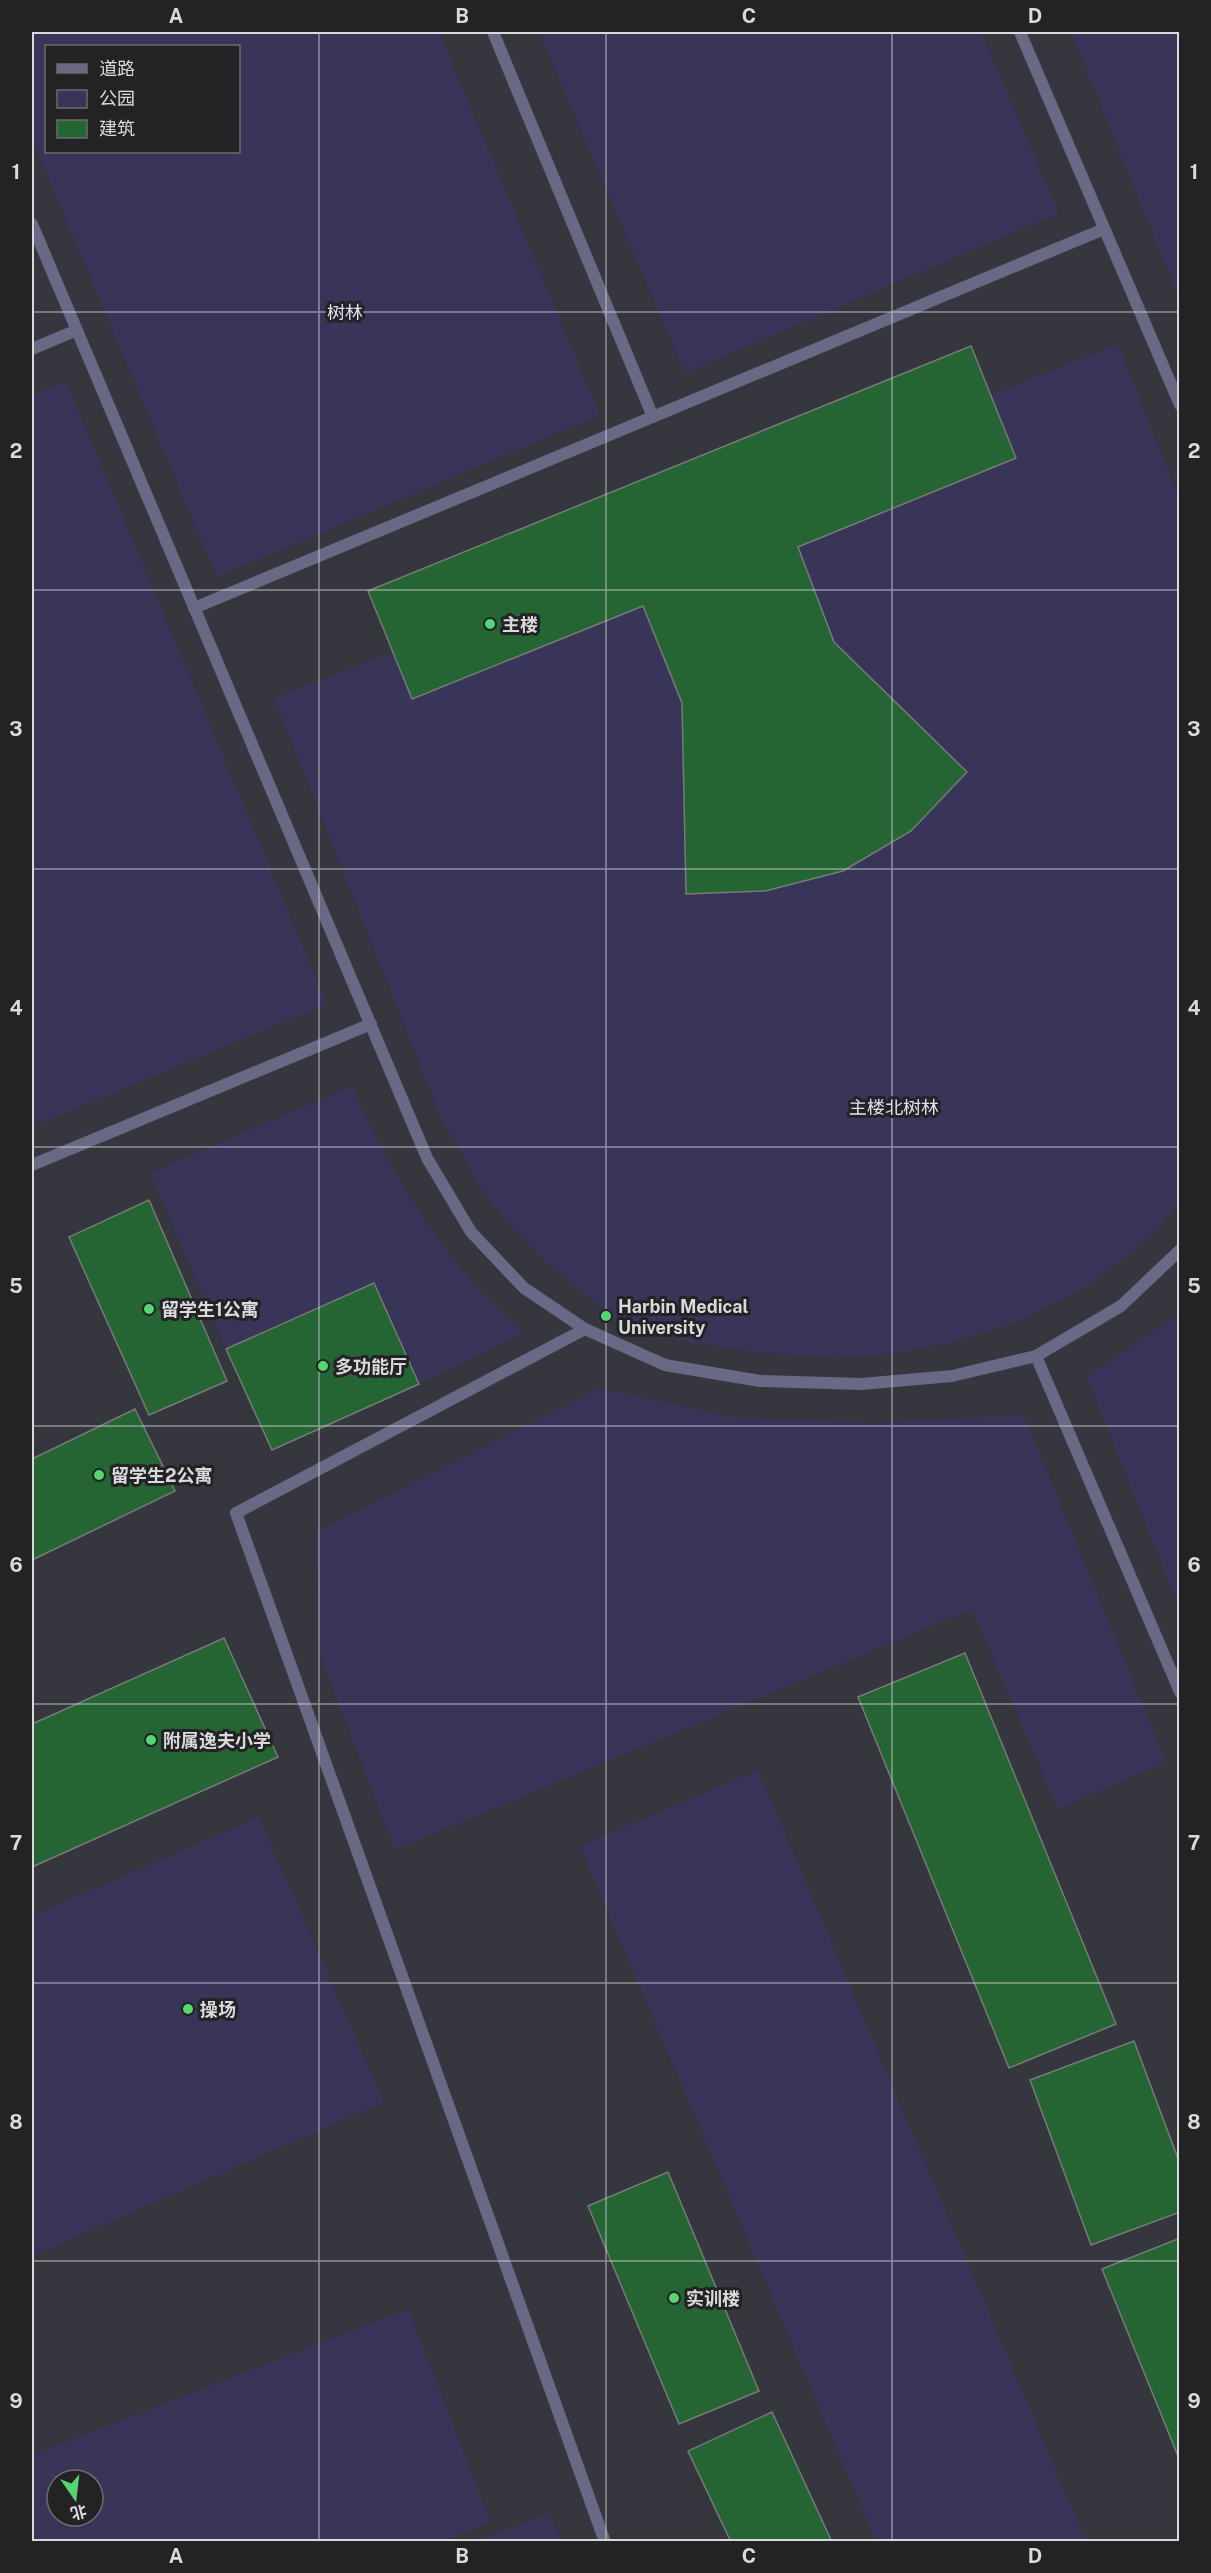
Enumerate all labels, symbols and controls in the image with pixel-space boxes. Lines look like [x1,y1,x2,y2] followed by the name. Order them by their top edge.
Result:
[169,4,183,28] text: A
[455,4,469,28] text: B
[742,4,756,28] text: C
[1028,4,1042,28] text: D
[45,45,240,153] legend
[99,58,135,79] text: 道路
[99,88,135,109] text: 公园
[99,118,135,139] text: 建筑
[12,160,20,184] text: 1
[1190,160,1198,184] text: 1
[327,302,363,323] park label: 树林
[10,439,22,463] text: 2
[1188,439,1200,463] text: 2
[502,614,538,635] place label: 主楼
[483,617,497,631] marker: 主楼
[9,717,23,741] text: 3
[1187,717,1201,741] text: 3
[9,996,23,1020] text: 4
[1187,996,1201,1020] text: 4
[849,1097,939,1118] park label: 主楼北树林
[9,1274,23,1298] text: 5
[1187,1274,1201,1298] text: 5
[618,1296,748,1338] place label: Harbin Medical University
[161,1299,259,1320] place label: 留学生1公寓
[142,1302,156,1316] marker: 留学生1公寓
[599,1309,613,1323] marker: Harbin Medical University
[335,1356,407,1377] place label: 多功能厅
[316,1359,330,1373] marker: 多功能厅
[111,1465,212,1486] place label: 留学生2公寓
[92,1468,106,1482] marker: 留学生2公寓
[9,1553,23,1577] text: 6
[1187,1553,1201,1577] text: 6
[163,1730,271,1751] place label: 附属逸夫小学
[144,1733,158,1747] marker: 附属逸夫小学
[10,1831,22,1855] text: 7
[1188,1831,1200,1855] text: 7
[200,1999,236,2020] place label: 操场
[181,2002,195,2016] marker: 操场
[9,2110,23,2134] text: 8
[1187,2110,1201,2134] text: 8
[686,2288,740,2309] place label: 实训楼
[667,2291,681,2305] marker: 实训楼
[9,2389,23,2413] text: 9
[1187,2389,1201,2413] text: 9
[45,2468,105,2528] north arrow
[68,2501,89,2523] text: 北
[169,2544,183,2568] text: A
[455,2544,469,2568] text: B
[742,2544,756,2568] text: C
[1028,2544,1042,2568] text: D

